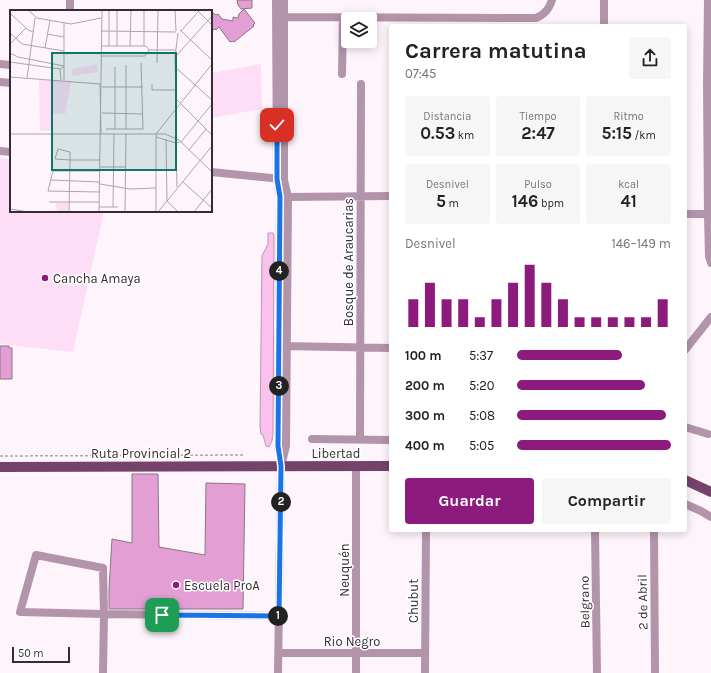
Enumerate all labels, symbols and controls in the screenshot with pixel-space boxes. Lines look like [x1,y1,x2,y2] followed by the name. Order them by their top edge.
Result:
[10,10,212,212] inset map
[341,12,377,48] map controls
[341,12,377,48] button: layers
[629,37,671,79] button: share
[405,38,587,64] text: Carrera matutina
[405,66,436,81] text: 07:45
[260,108,294,142] pin
[423,110,471,123] text: Distancia
[519,110,557,123] text: Tiempo
[613,110,644,123] text: Ritmo
[266,114,288,136] icon: check
[420,123,455,143] text: 0.53
[521,123,555,143] text: 2:47
[602,123,632,143] text: 5:15
[455,129,474,142] text: km
[632,129,656,142] text: /km
[426,178,469,191] text: Desnivel
[524,178,552,191] text: Pulso
[618,178,639,191] text: kcal
[436,191,446,211] text: 5
[512,191,538,211] text: 146
[621,191,637,211] text: 41
[446,197,459,210] text: m
[538,197,564,210] text: bpm
[341,198,357,326] street label: Bosque de Araucarias
[405,236,456,251] text: Desnivel
[612,236,671,251] text: 146–149 m
[269,261,289,281] pin: 4
[276,264,282,277] text: 4
[53,271,141,286] place label: Cancha Amaya
[40,273,50,283] marker: Cancha Amaya
[405,348,442,363] text: 100 m
[469,348,493,363] text: 5:37
[269,376,289,396] pin: 3
[405,378,445,393] text: 200 m
[469,378,495,393] text: 5:20
[276,379,282,392] text: 3
[405,408,445,423] text: 300 m
[469,408,495,423] text: 5:08
[405,438,445,453] text: 400 m
[469,438,494,453] text: 5:05
[91,446,191,461] street label: Ruta Provincial 2
[312,446,360,461] street label: Libertad
[405,478,534,524] button: Guardar
[542,478,671,524] button: Compartir
[271,492,291,512] pin: 2
[278,495,284,508] text: 2
[337,543,353,597] street label: Neuquén
[635,574,650,630] street label: 2 de Abril
[577,576,592,628] street label: Belgrano
[184,578,260,593] place label: Escuela ProA
[406,579,421,623] street label: Chubut
[171,580,181,590] marker: Escuela ProA
[145,598,179,632] pin
[151,604,173,626] icon: arrive
[268,606,288,626] pin: 1
[276,609,280,622] text: 1
[324,634,380,649] street label: Rio Negro
[12,645,70,664] scale bar
[18,647,44,660] text: 50 m

